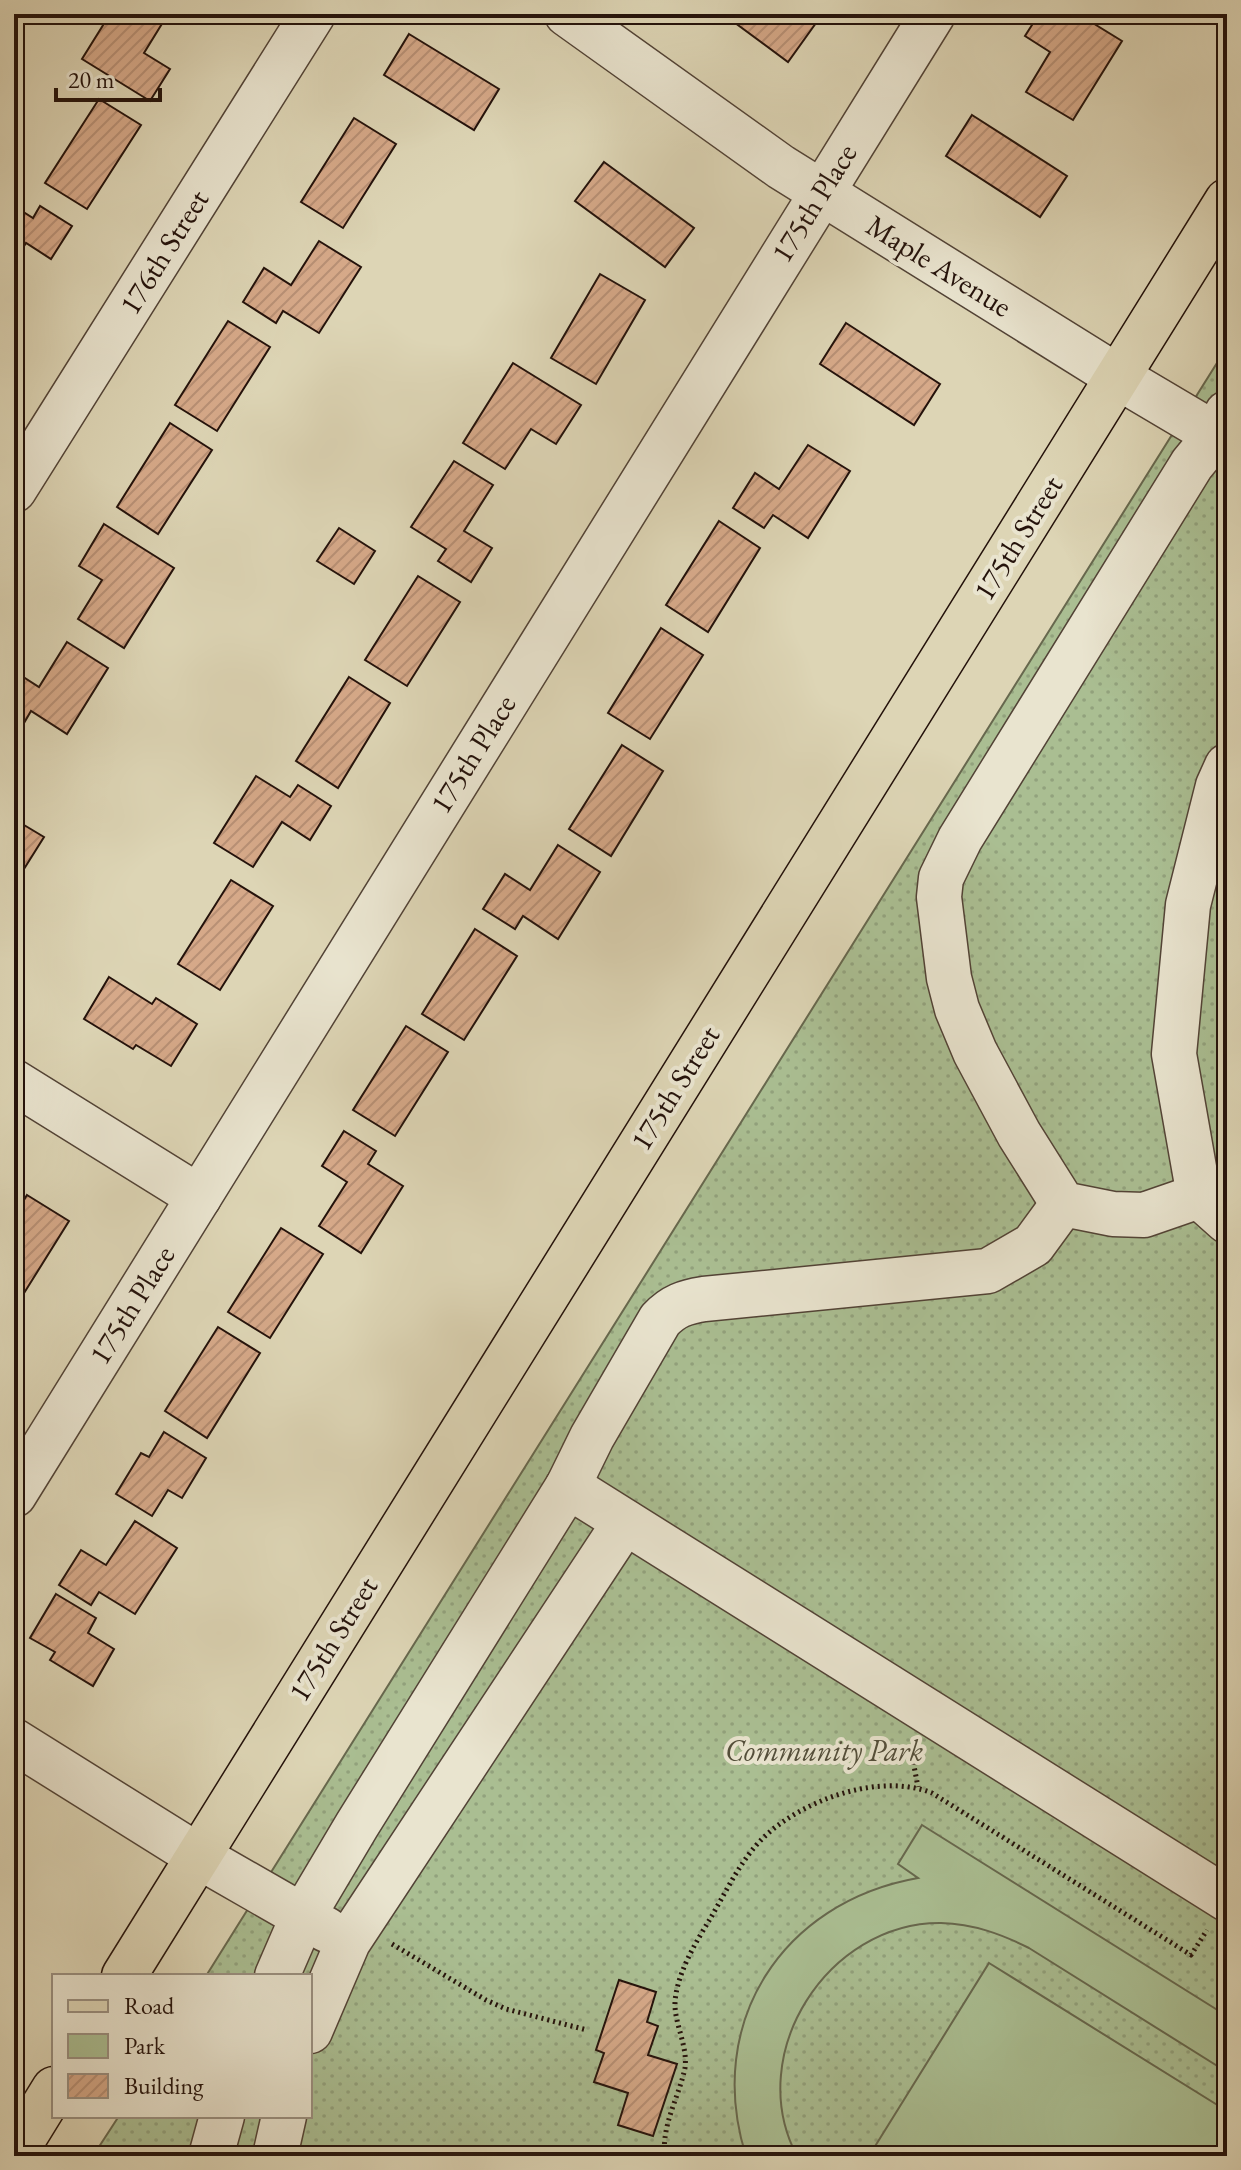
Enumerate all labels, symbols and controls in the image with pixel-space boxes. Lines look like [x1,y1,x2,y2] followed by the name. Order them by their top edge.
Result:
[56,52,160,102] scale bar
[68,64,115,95] text: 20 m
[762,136,865,270] street label: 175th Place
[110,182,218,321] street label: 176th Street
[859,205,1019,326] street label: Maple Avenue
[964,468,1072,607] street label: 175th Street
[421,687,524,821] street label: 175th Place
[621,1018,729,1157] street label: 175th Street
[80,1238,183,1372] street label: 175th Place
[279,1569,387,1708] street label: 175th Street
[725,1731,923,1770] park label: Community Park
[52,1974,312,2118] legend
[124,1990,175,2021] text: Road
[124,2030,166,2061] text: Park
[124,2070,204,2101] text: Building

